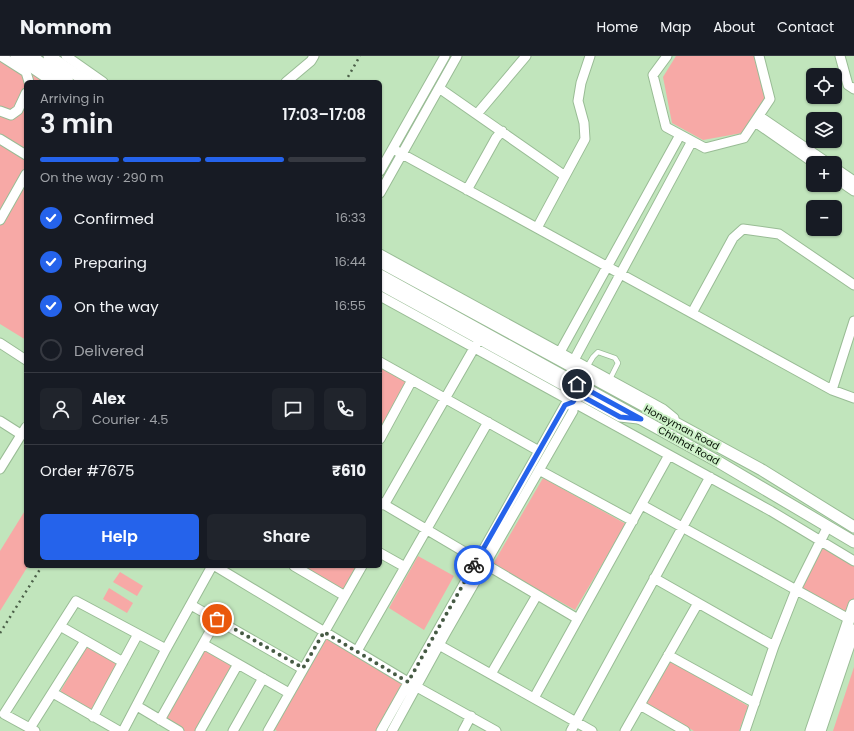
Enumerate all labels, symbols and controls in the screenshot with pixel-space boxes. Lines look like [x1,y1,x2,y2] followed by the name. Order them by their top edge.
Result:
[20,14,112,41] text: Nomnom
[596,17,638,37] text: Home
[660,17,691,37] text: Map
[713,17,755,37] text: About
[777,17,834,37] text: Contact
[806,68,842,236] map controls
[806,68,842,104] button: locate
[40,89,104,108] text: Arriving in
[282,104,366,125] text: 17:03–17:08
[40,106,113,142] text: 3 min
[806,112,842,148] button: layers
[806,156,842,192] button: +
[40,168,164,187] text: On the way · 290 m
[806,200,842,236] button: −
[40,207,62,229] icon: check
[74,208,154,229] text: Confirmed
[336,208,366,227] text: 16:33
[40,251,62,273] icon: check
[74,252,147,273] text: Preparing
[334,252,366,271] text: 16:44
[40,295,62,317] icon: check
[74,296,159,317] text: On the way
[334,296,366,315] text: 16:55
[74,340,144,361] text: Delivered
[560,367,594,401] pin
[566,373,588,395] icon: home
[40,388,82,430] button: person
[92,388,126,409] text: Alex
[272,388,314,430] button: chat
[324,388,366,430] button: phone
[641,401,722,454] street label: Honeyman Road
[92,410,168,429] text: Courier · 4.5
[655,422,722,469] street label: Chinhat Road
[40,460,134,481] text: Order #7675
[332,460,366,481] text: ₹610
[40,514,199,560] button: Help
[207,514,366,560] button: Share
[454,545,494,585] courier
[463,554,485,576] icon: bike
[200,602,234,636] pin
[206,608,228,630] icon: bag

